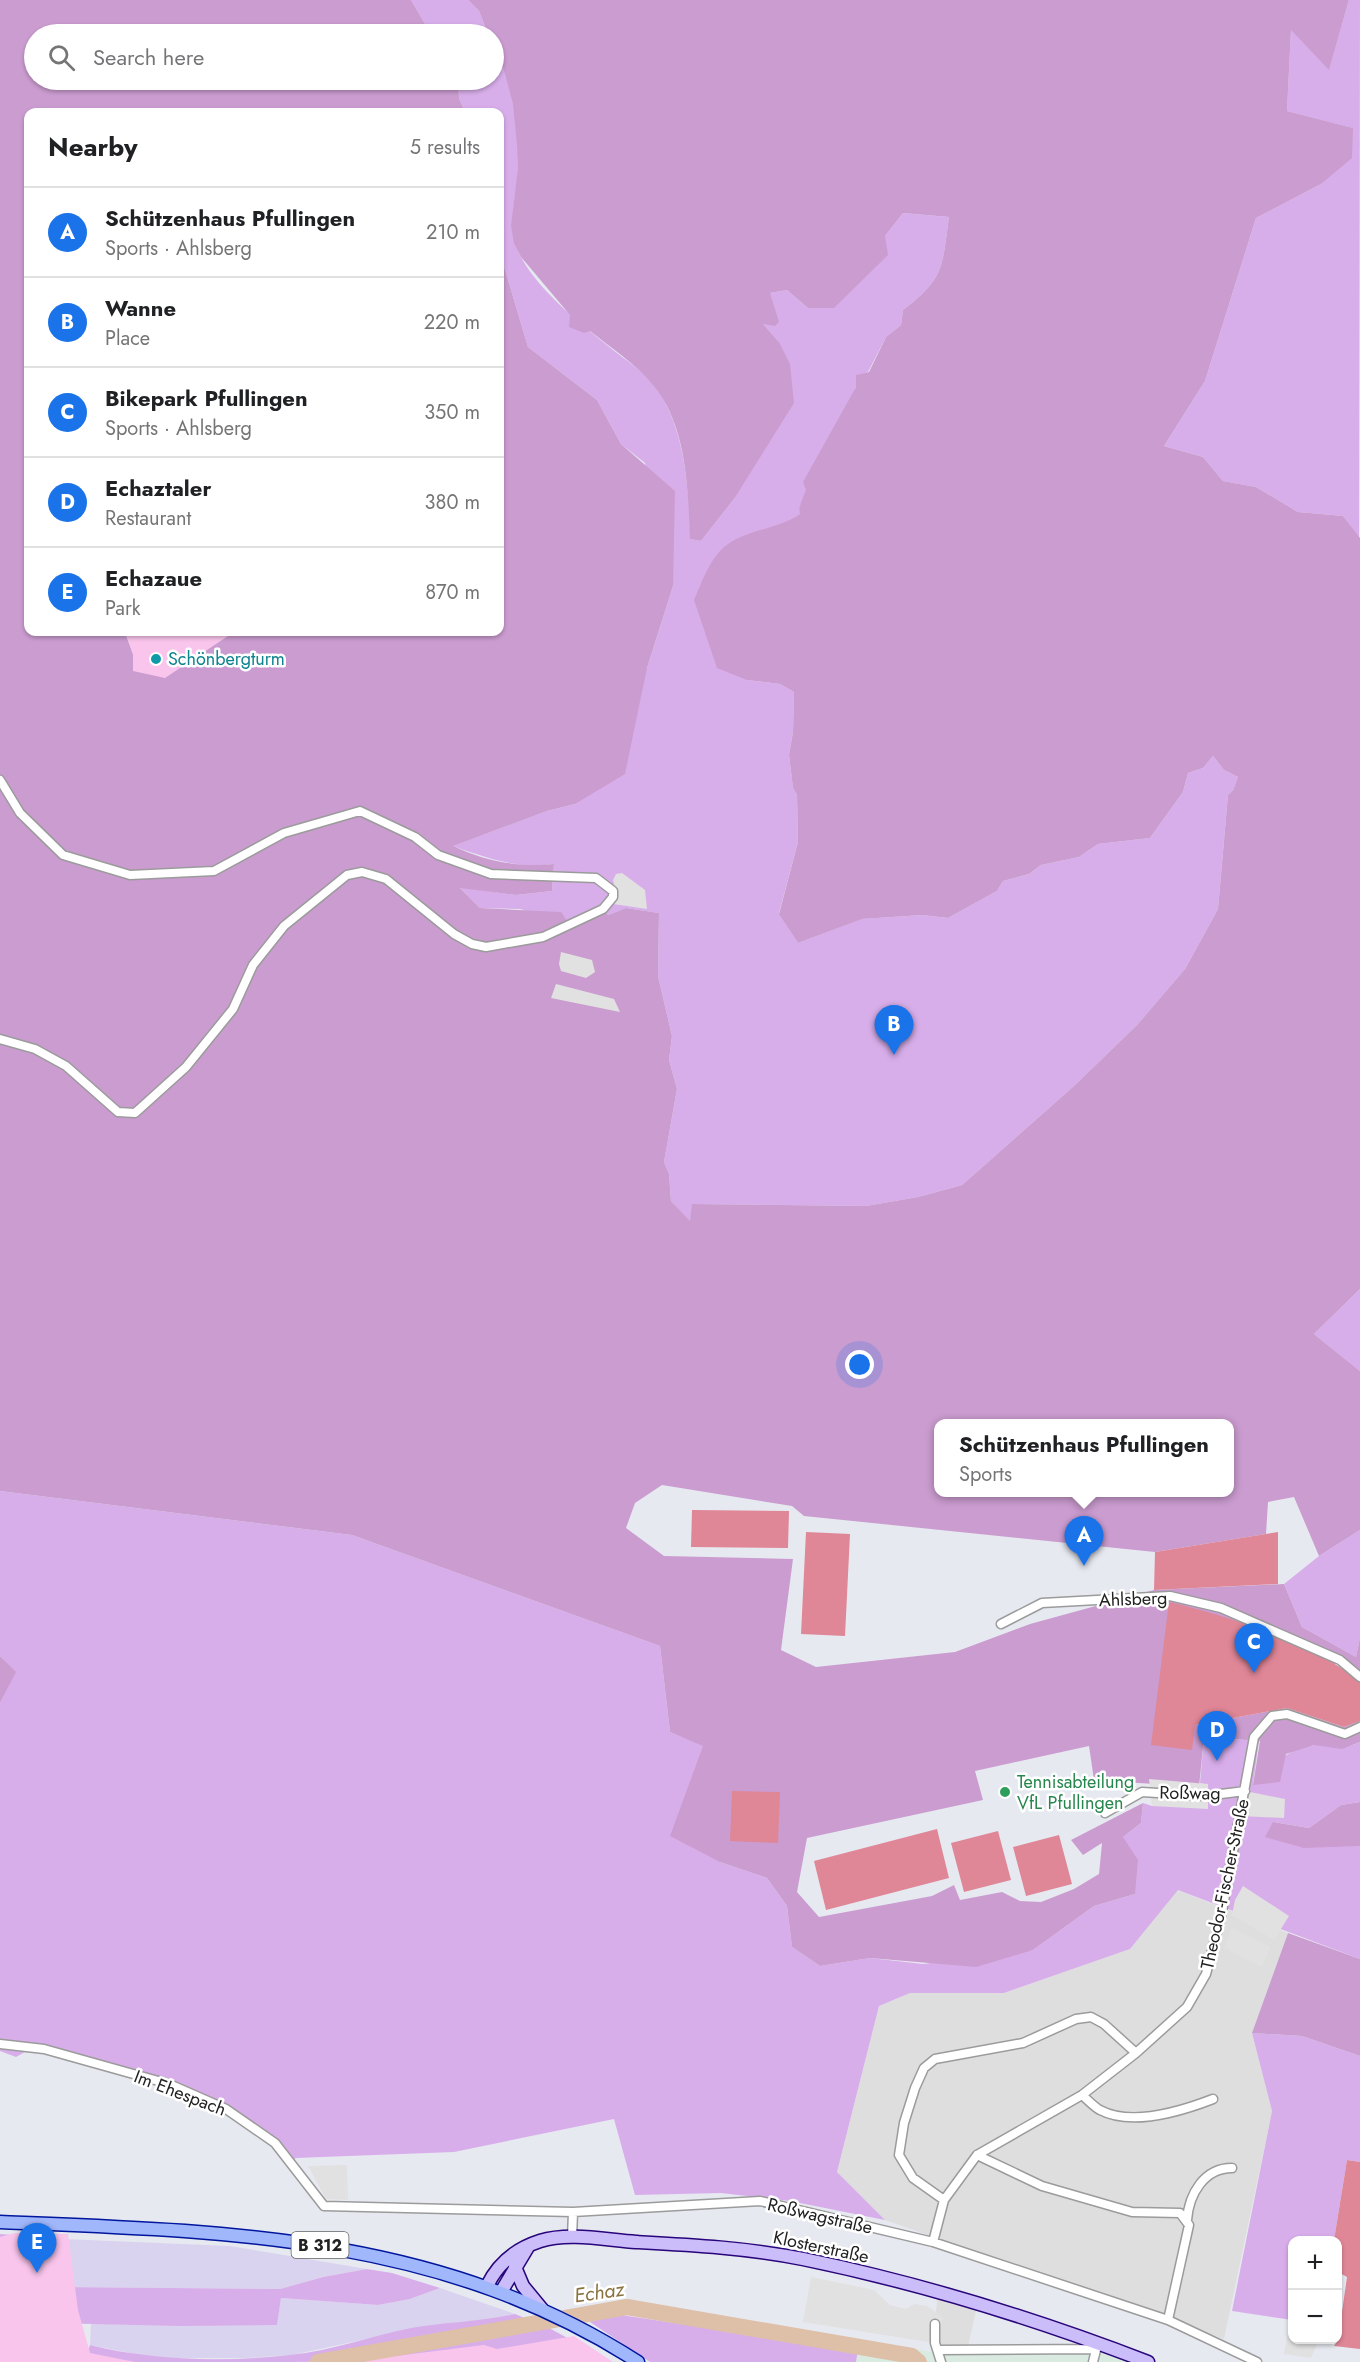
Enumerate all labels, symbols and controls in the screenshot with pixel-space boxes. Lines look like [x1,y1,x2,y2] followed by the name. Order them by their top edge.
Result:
[24,24,504,90] search box
[45,41,78,74] icon: search
[93,41,204,73] text: Search here
[48,128,137,166] text: Nearby
[410,133,480,162] text: 5 results
[105,202,355,234] text: Schützenhaus Pfullingen
[60,218,75,247] text: A
[426,218,480,247] text: 210 m
[105,234,252,263] text: Sports · Ahlsberg
[105,292,176,324] text: Wanne
[61,308,74,337] text: B
[424,308,480,337] text: 220 m
[105,324,150,353] text: Place
[105,382,308,414] text: Bikepark Pfullingen
[60,398,75,427] text: C
[424,398,480,427] text: 350 m
[105,414,252,443] text: Sports · Ahlsberg
[105,472,211,504] text: Echaztaler
[60,488,75,517] text: D
[425,488,480,517] text: 380 m
[105,504,191,533] text: Restaurant
[105,562,202,594] text: Echazaue
[61,578,74,607] text: E
[425,578,480,607] text: 870 m
[105,594,141,623] text: Park
[168,646,285,672] place label: Schönbergturm
[149,652,163,666] marker: Schönbergturm
[874,1006,914,1055] pin: B
[845,1350,874,1379] your location
[934,1419,1234,1497] popup
[959,1428,1209,1460] text: Schützenhaus Pfullingen
[959,1460,1012,1489] text: Sports
[1064,1516,1104,1566] pin: A
[1098,1585,1168,1613] street label: Ahlsberg
[1234,1624,1274,1673] pin: C
[1198,1712,1236,1761] pin: D
[1017,1769,1134,1816] place label: Tennisabteilung VfL Pfullingen
[1159,1779,1221,1807] street label: Roßwag
[998,1785,1012,1799] marker: Tennisabteilung VfL Pfullingen
[1194,1796,1256,1972] street label: Theodor-Fischer-Straße
[130,2064,230,2122] street label: Im Ehespach
[765,2191,875,2241] street label: Roßwagstraße
[18,2224,57,2273] pin: E
[771,2224,871,2270] street label: Klosterstraße
[292,2232,348,2258] road number: B 312
[1288,2236,1342,2344] map controls
[1288,2236,1342,2290] button: +
[572,2274,627,2310] water label: Echaz
[1288,2290,1342,2344] button: −

